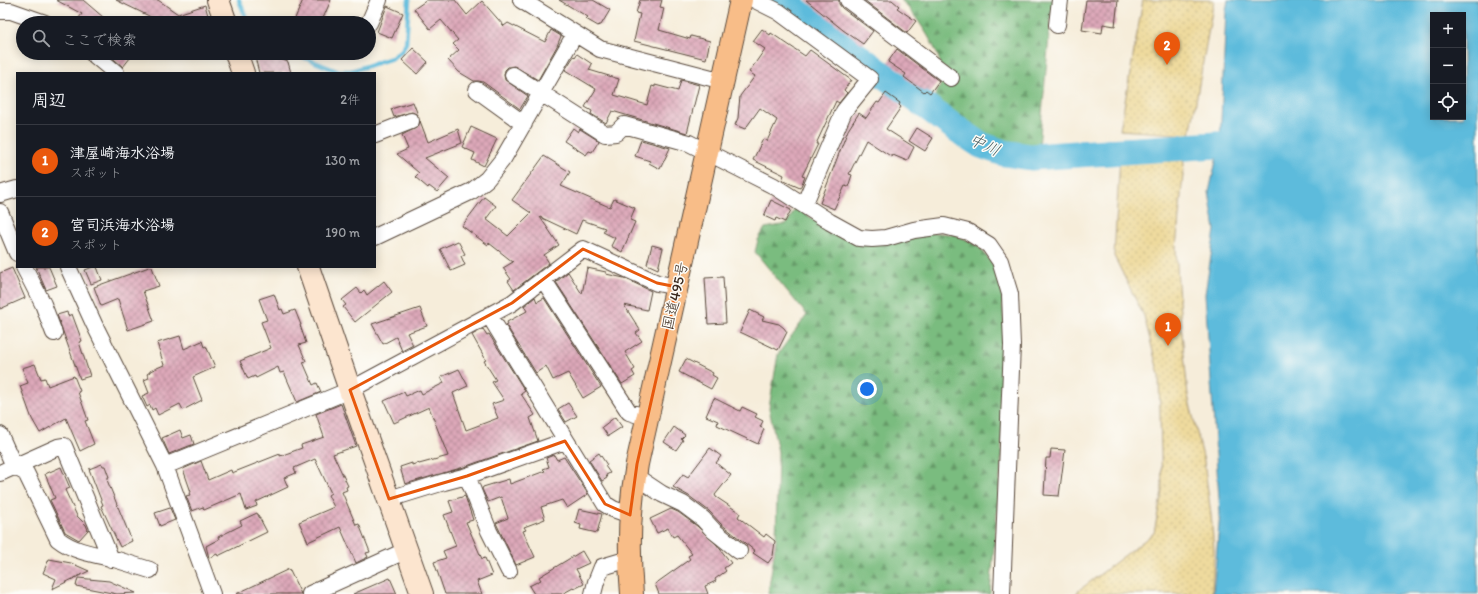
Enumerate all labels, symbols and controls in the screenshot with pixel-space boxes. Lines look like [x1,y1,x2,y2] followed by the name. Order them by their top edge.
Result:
[1430,12,1466,120] map controls
[1430,12,1466,48] button: +
[16,16,376,60] search box
[30,27,52,49] icon: search
[62,31,137,49] text: ここで検索
[1154,32,1180,65] pin: 2
[1430,48,1466,84] button: −
[1430,84,1466,120] button: locate
[32,90,66,110] text: 周辺
[340,92,360,107] text: 2件
[966,129,1003,160] water label: 中川
[70,144,175,162] text: 津屋崎海水浴場
[42,153,48,168] text: 1
[325,153,360,168] text: 130 m
[70,165,122,180] text: スポット
[70,216,175,234] text: 宮司浜海水浴場
[42,225,48,240] text: 2
[325,225,360,240] text: 190 m
[70,237,122,252] text: スポット
[658,260,692,332] street label: 国道495号
[1155,313,1181,346] pin: 1
[857,379,877,399] your location

